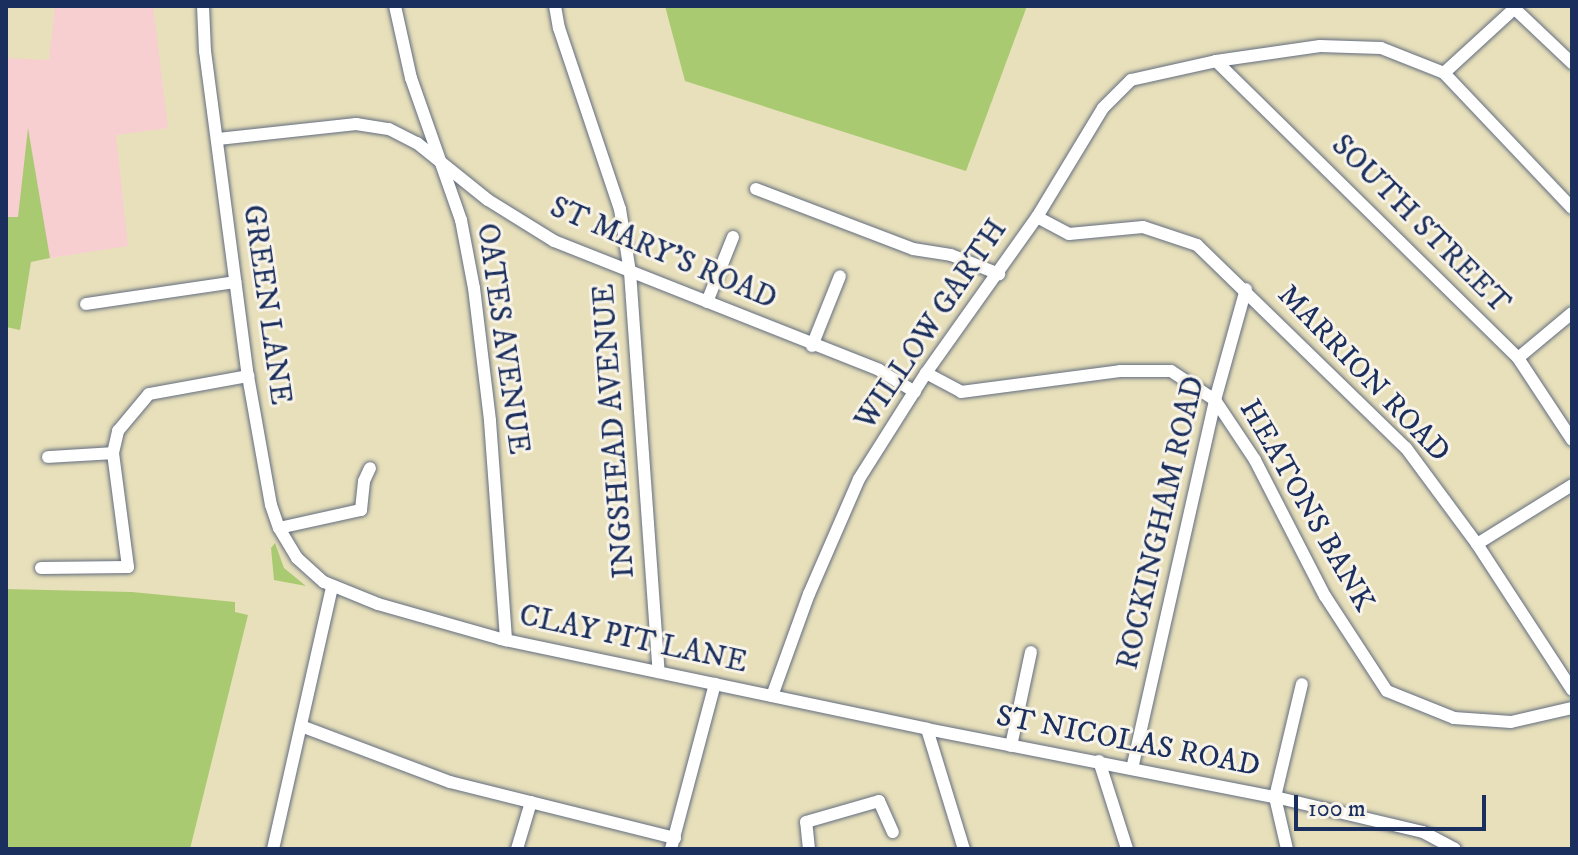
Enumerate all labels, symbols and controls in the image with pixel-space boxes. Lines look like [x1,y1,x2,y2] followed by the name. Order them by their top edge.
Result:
[1323,128,1517,322] street label: SOUTH STREET
[544,190,782,318] street label: ST MARY'S ROAD
[234,203,298,407] street label: GREEN LANE
[848,213,1016,437] street label: WILLOW GARTH
[468,221,536,457] street label: OATES AVENUE
[1269,278,1457,470] street label: MARRION ROAD
[587,282,643,580] street label: INGSHEAD AVENUE
[1111,373,1213,673] street label: ROCKINGHAM ROAD
[1231,394,1381,618] street label: HEATONS BANK
[516,598,750,682] street label: CLAY PIT LANE
[993,699,1263,785] street label: ST NICOLAS ROAD
[1298,779,1490,829] scale bar
[1308,794,1366,824] text: 100 m

